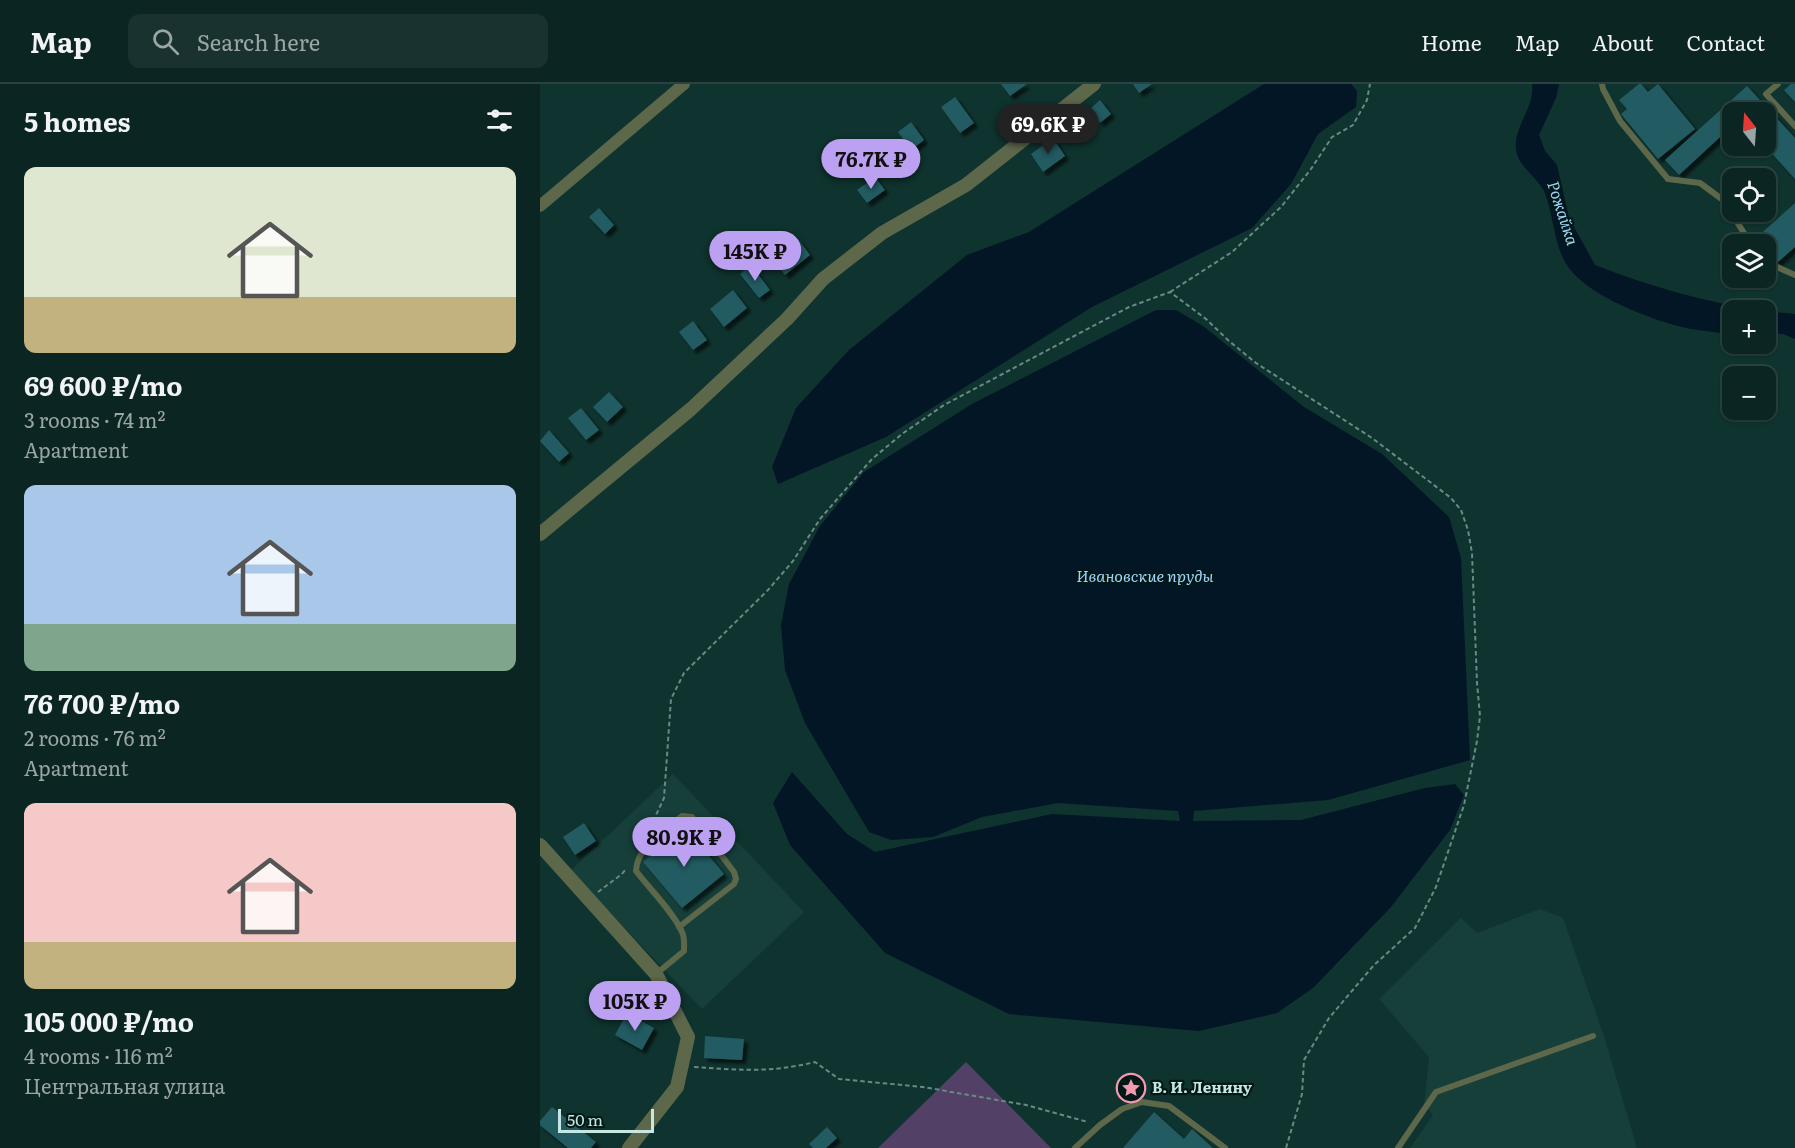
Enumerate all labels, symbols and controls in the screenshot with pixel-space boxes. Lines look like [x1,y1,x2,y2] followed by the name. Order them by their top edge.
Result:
[128,14,548,68] search box
[30,20,92,62] text: Map
[149,25,182,58] icon: search
[197,25,320,58] text: Search here
[1421,26,1482,57] text: Home
[1515,26,1559,57] text: Map
[1592,26,1654,57] text: About
[1687,26,1765,57] text: Contact
[24,101,130,140] text: 5 homes
[1722,102,1776,156] north arrow
[1722,102,1776,420] map controls
[483,104,516,137] icon: filters
[993,104,1103,155] pin: 69.6K ₽
[1011,108,1085,138] text: 69.6K ₽
[816,139,926,190] pin: 76.7K ₽
[835,143,907,173] text: 76.7K ₽
[1722,168,1776,222] button: locate
[1542,177,1586,249] water label: Рожайка
[216,206,324,314] icon: home
[706,231,804,282] pin: 145K ₽
[1722,234,1776,288] button: layers
[723,235,787,265] text: 145K ₽
[1722,300,1776,354] button: +
[24,365,183,404] text: 69 600 ₽/mo
[1722,366,1776,420] button: −
[24,404,165,434] text: 3 rooms · 74 m²
[24,434,129,464] text: Apartment
[216,524,324,632] icon: home
[1076,563,1214,587] water label: Ивановские пруды
[24,683,180,722] text: 76 700 ₽/mo
[24,722,166,752] text: 2 rooms · 76 m²
[24,752,129,782] text: Apartment
[629,817,739,868] pin: 80.9K ₽
[646,821,722,851] text: 80.9K ₽
[216,842,324,950] icon: home
[586,981,684,1032] pin: 105K ₽
[603,985,667,1015] text: 105K ₽
[24,1001,194,1040] text: 105 000 ₽/mo
[24,1040,173,1070] text: 4 rooms · 116 m²
[24,1070,225,1100] text: Центральная улица
[1115,1072,1147,1104] place icon: В. И. Ленину
[1152,1075,1253,1098] place label: В. И. Ленину
[558,1106,654,1134] scale bar
[567,1107,603,1131] text: 50 m

